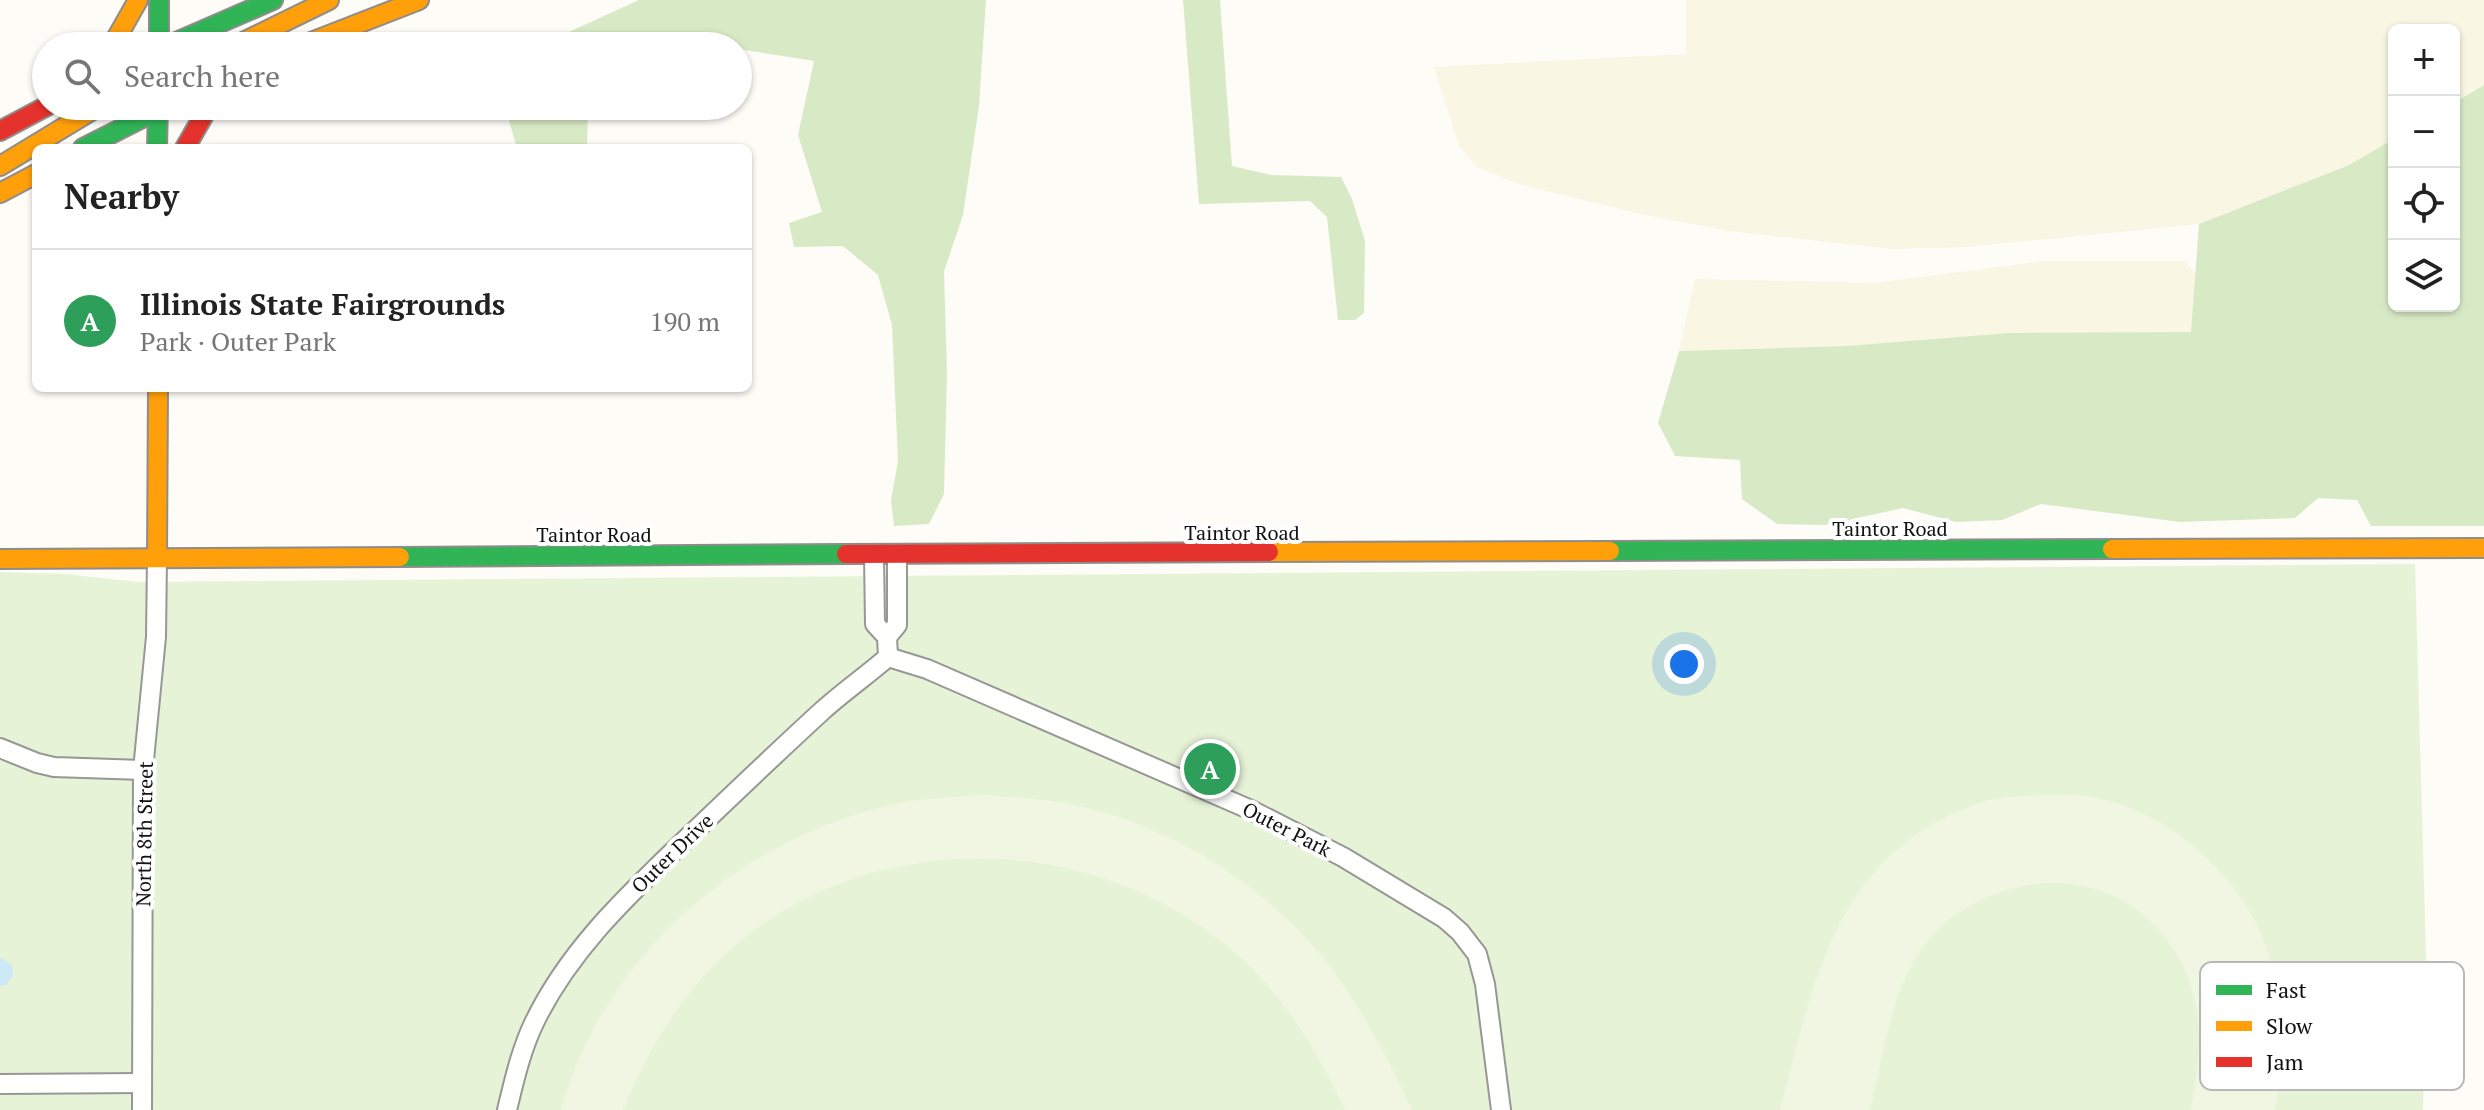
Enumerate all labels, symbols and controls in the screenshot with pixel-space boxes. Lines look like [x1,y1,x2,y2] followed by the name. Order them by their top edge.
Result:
[2388,24,2460,312] map controls
[2388,24,2460,96] button: +
[32,32,752,120] search box
[60,54,104,98] icon: search
[124,56,280,96] text: Search here
[2388,96,2460,168] button: −
[2388,168,2460,240] button: locate
[64,174,179,219] text: Nearby
[2388,240,2460,312] button: layers
[140,284,505,324] text: Illinois State Fairgrounds
[81,304,99,338] text: A
[650,304,720,338] text: 190 m
[140,324,336,358] text: Park · Outer Park
[1832,515,1948,542] street label: Taintor Road
[1184,519,1300,546] street label: Taintor Road
[536,521,652,548] street label: Taintor Road
[1664,644,1704,684] your location
[1184,739,1236,799] pin: A
[129,760,159,907] street label: North 8th Street
[1238,795,1337,863] street label: Outer Park
[625,807,719,899] street label: Outer Drive
[2200,962,2464,1090] legend
[2266,975,2307,1004] text: Fast
[2266,1011,2313,1040] text: Slow
[2266,1047,2304,1076] text: Jam

